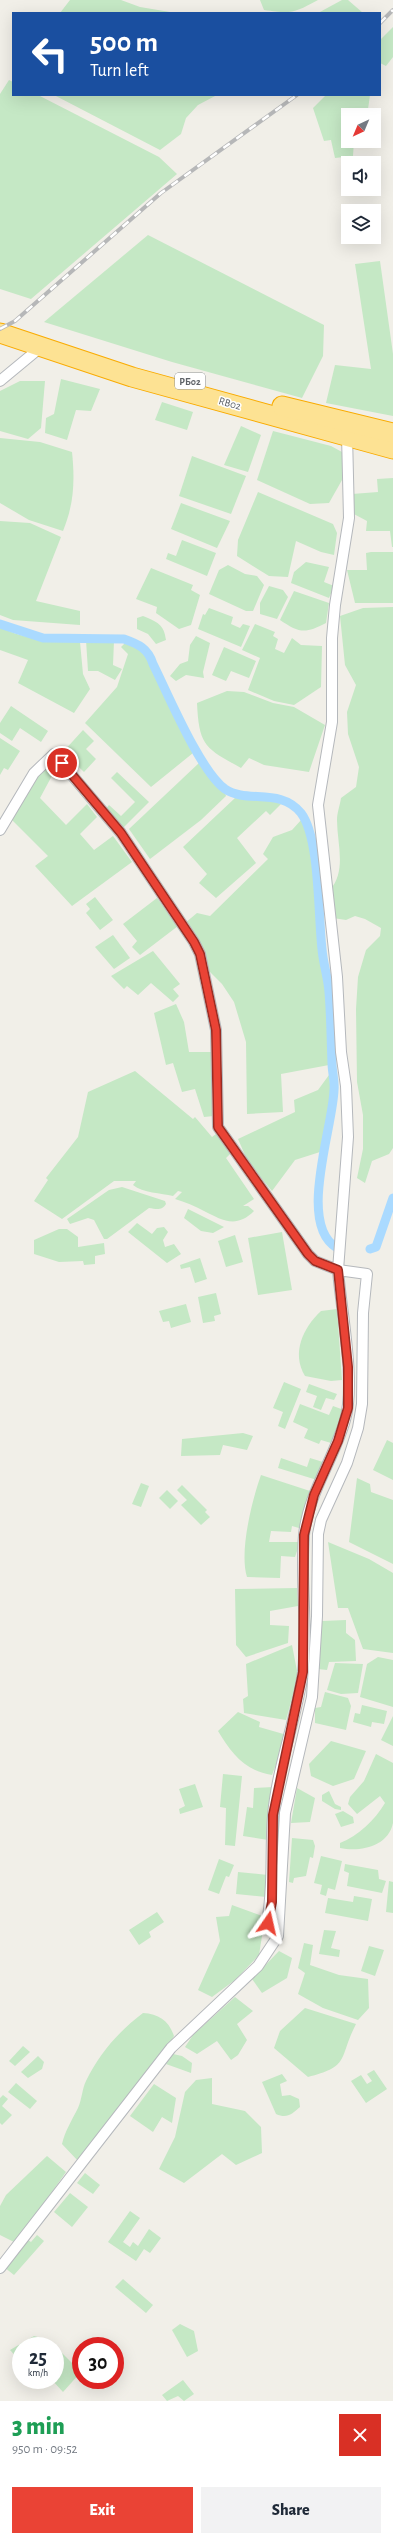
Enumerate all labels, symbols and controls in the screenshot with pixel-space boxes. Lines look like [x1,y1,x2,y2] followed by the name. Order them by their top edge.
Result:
[24,28,76,80] icon: left
[90,29,158,57] text: 500 m
[90,62,149,80] text: Turn left
[341,108,381,148] north arrow
[341,108,381,244] map controls
[341,156,381,196] button: sound
[341,204,381,244] button: layers
[175,373,205,389] road number: РБ02
[217,395,242,412] street label: RB02
[45,746,79,780] pin
[51,752,73,774] icon: arrive
[247,1902,289,1944] position arrow
[72,2337,124,2389] speed limit sign: 30
[29,2348,47,2368] text: 25
[28,2368,48,2378] text: km/h
[339,2414,381,2456] button: close
[12,2415,65,2439] text: 3 min
[12,2443,78,2456] text: 950 m · 09:52
[12,2487,193,2533] button: Exit
[201,2487,381,2533] button: Share

